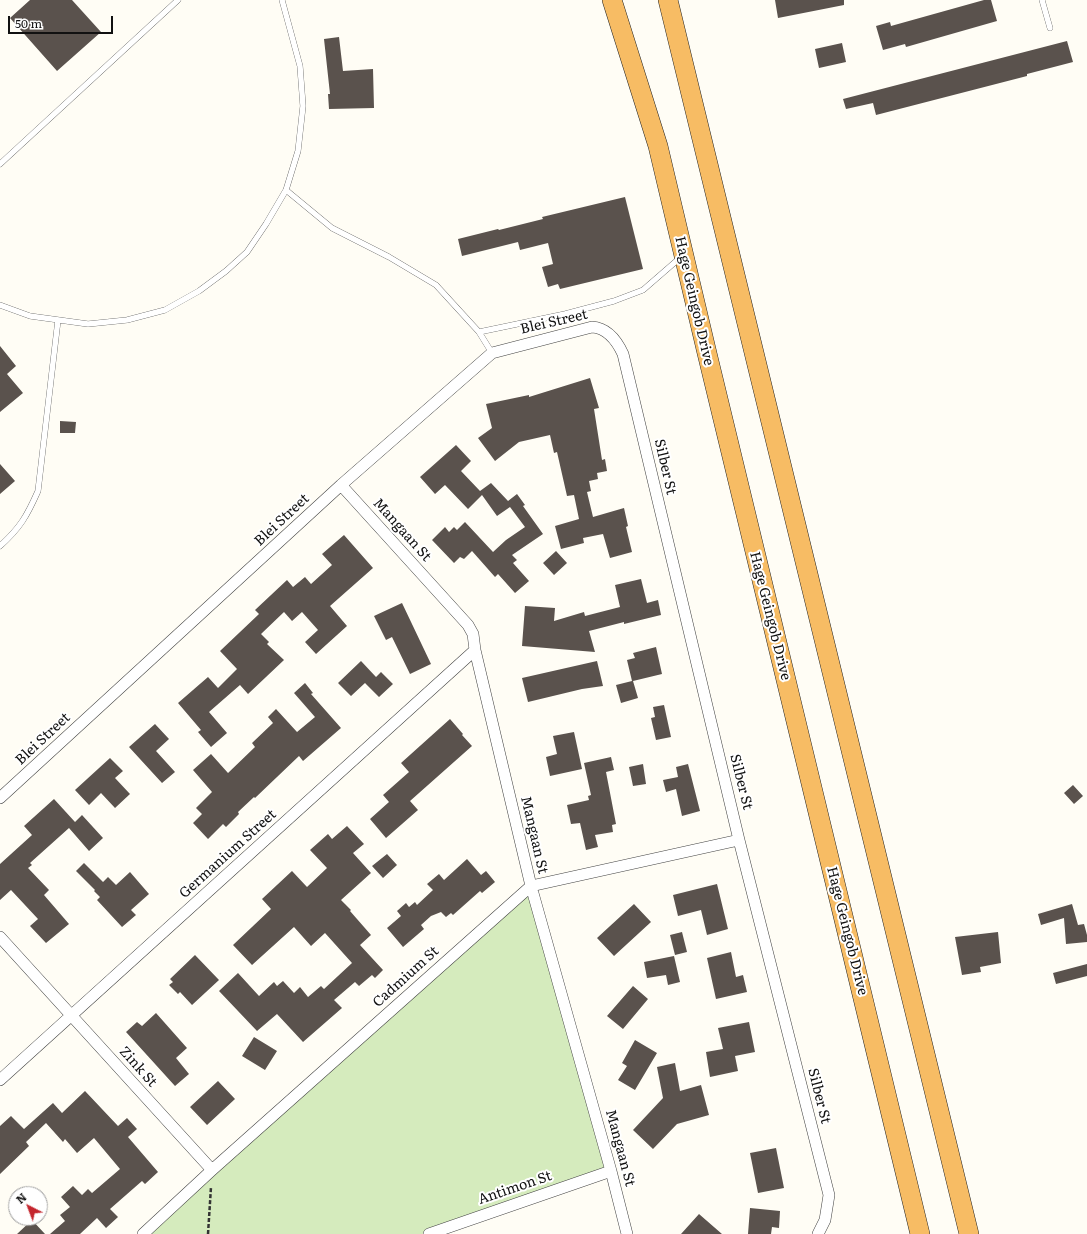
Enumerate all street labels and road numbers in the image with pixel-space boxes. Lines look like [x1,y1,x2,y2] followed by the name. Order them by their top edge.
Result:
[671,235,717,367] street label: Hage Geingob Drive
[519,306,589,338] street label: Blei Street
[650,438,680,496] street label: Silber St
[251,490,313,550] street label: Blei Street
[369,495,435,565] street label: Mangaan St
[746,550,794,682] street label: Hage Geingob Drive
[12,709,74,769] street label: Blei Street
[726,752,756,812] street label: Silber St
[517,795,551,875] street label: Mangaan St
[176,806,280,902] street label: Germanium Street
[823,865,871,997] street label: Hage Geingob Drive
[370,943,442,1011] street label: Cadmium St
[116,1043,160,1091] street label: Zink St
[804,1066,834,1126] street label: Silber St
[602,1108,638,1188] street label: Mangaan St
[476,1168,554,1208] street label: Antimon St

